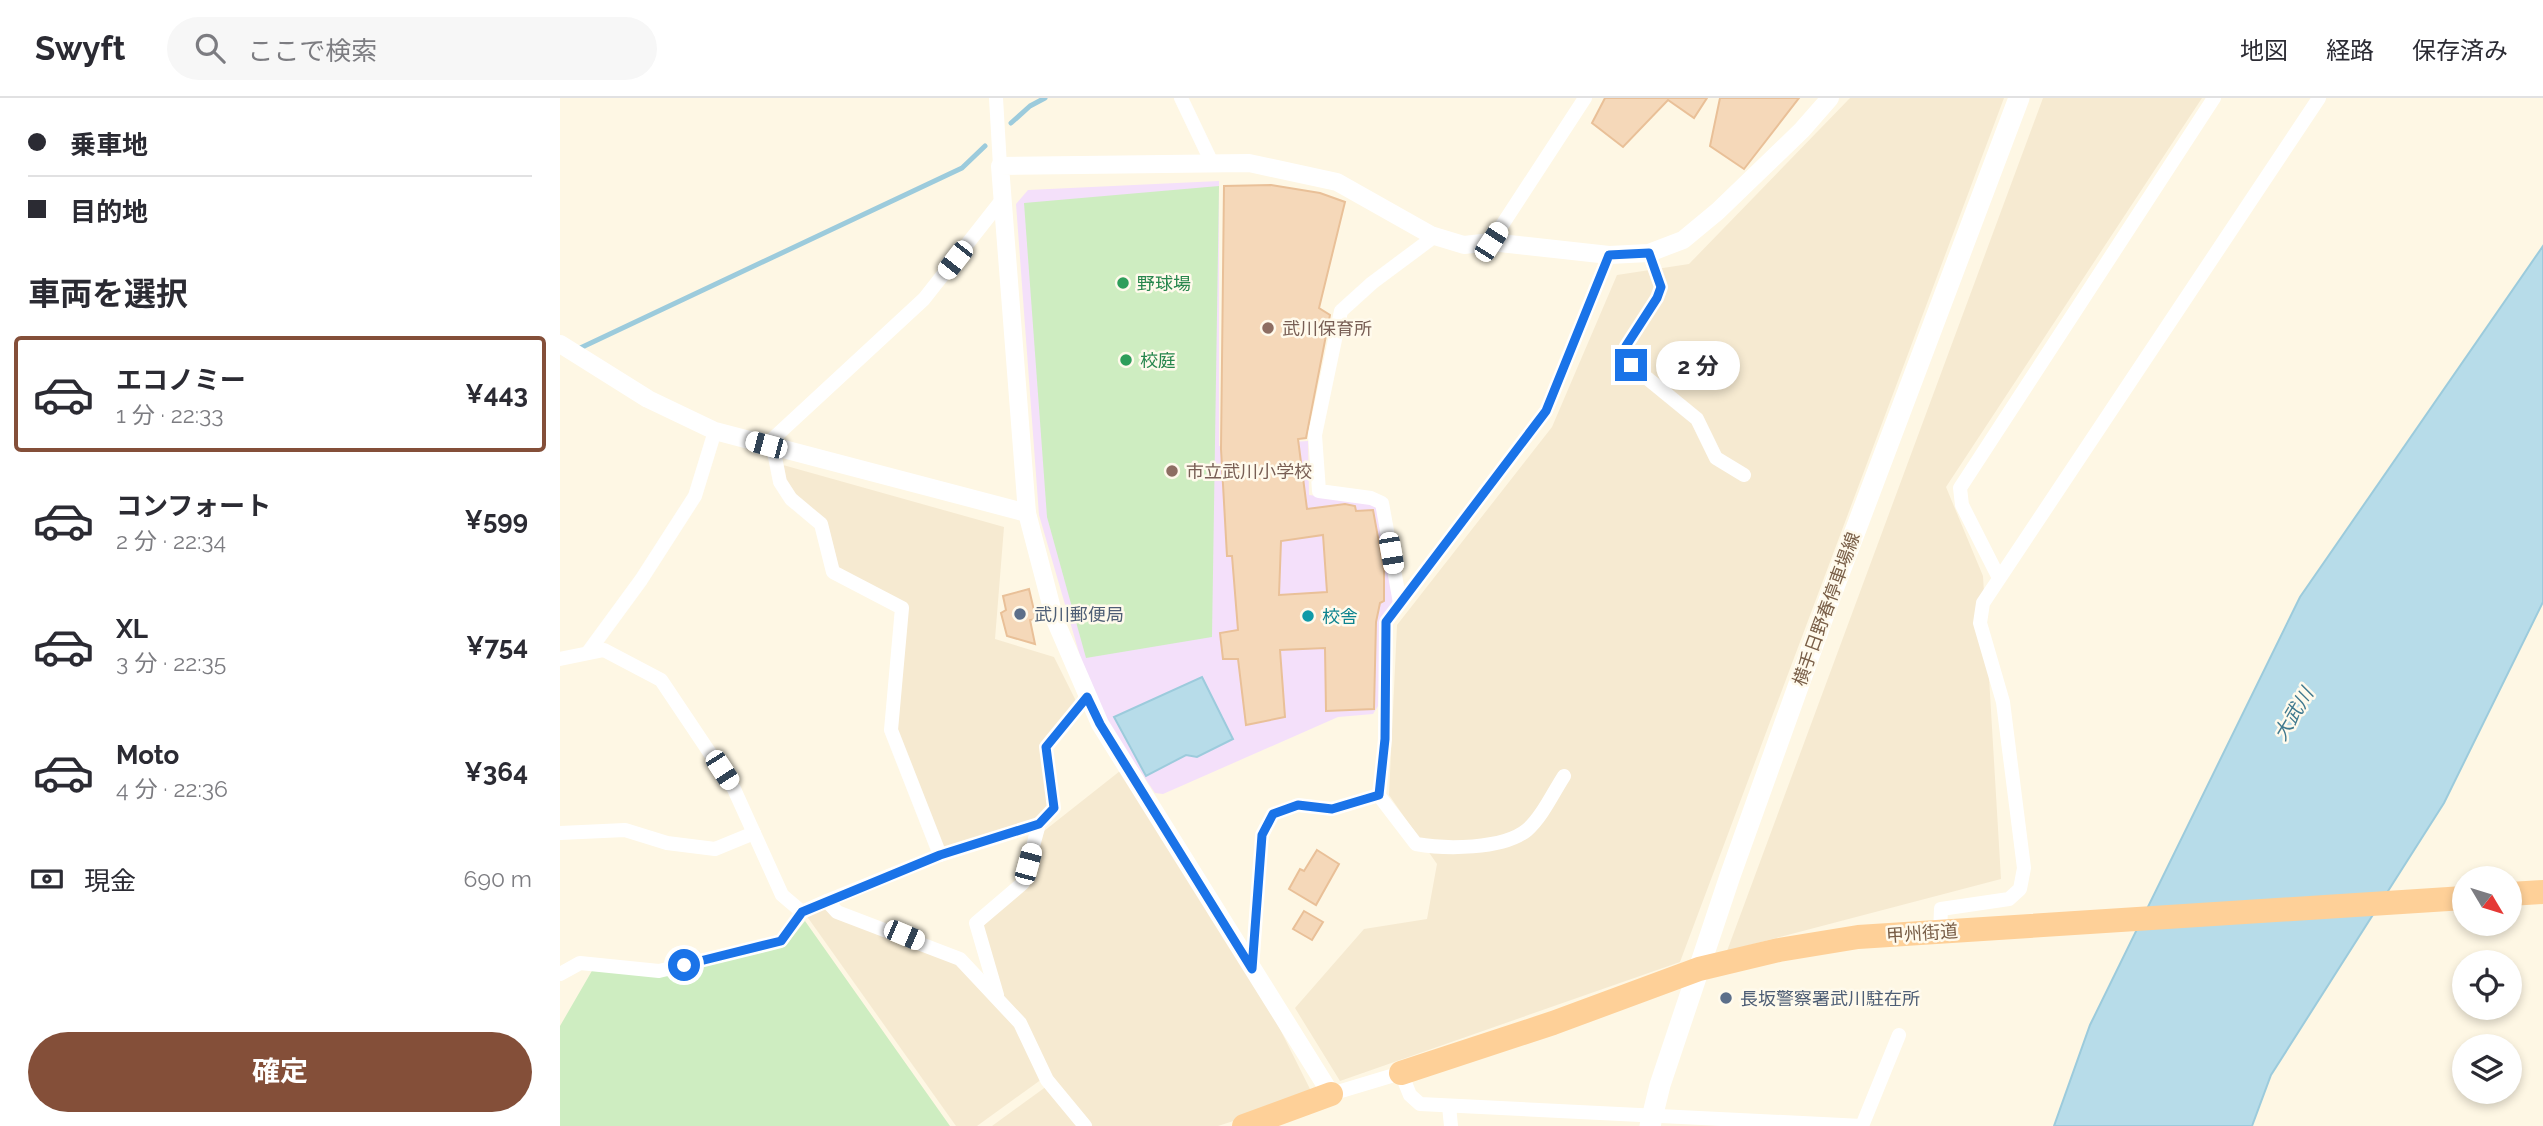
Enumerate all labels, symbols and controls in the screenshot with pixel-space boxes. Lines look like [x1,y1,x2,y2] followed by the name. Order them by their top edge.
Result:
[167,17,657,80] search box
[35,29,125,68] text: Swyft
[191,29,229,67] icon: search
[247,36,377,66] text: ここで検索
[2240,36,2288,65] text: 地図
[2326,36,2374,65] text: 経路
[2412,36,2508,65] text: 保存済み
[70,130,148,160] text: 乗車地
[70,197,148,227] text: 目的地
[1471,219,1512,265] car
[934,237,977,283] car
[1137,273,1191,294] place label: 野球場
[28,275,188,312] text: 車両を選択
[1115,275,1131,291] marker: 野球場
[1282,318,1372,339] place label: 武川保育所
[1260,320,1276,336] marker: 武川保育所
[1656,341,1740,390] callout: 2 分
[1615,349,1647,381] route end
[1140,350,1176,371] place label: 校庭
[1118,352,1134,368] marker: 校庭
[1677,352,1719,379] text: 2 分
[32,363,95,426] icon: car
[116,365,246,395] text: エコノミー
[465,379,528,409] text: ¥443
[116,401,224,428] text: 1 分 · 22:33
[743,429,790,461] car
[1186,461,1312,482] place label: 市立武川小学校
[1164,463,1180,479] marker: 市立武川小学校
[32,489,95,552] icon: car
[116,491,271,521] text: コンフォート
[464,505,528,535] text: ¥599
[116,527,226,554] text: 2 分 · 22:34
[1788,529,1864,689] street label: 横手日野春停車場線
[1378,530,1405,576] car
[1034,604,1124,625] place label: 武川郵便局
[1012,606,1028,622] marker: 武川郵便局
[1322,606,1358,627] place label: 校舎
[1300,608,1316,624] marker: 校舎
[116,614,148,644] text: XL
[32,615,95,678] icon: car
[466,631,528,661] text: ¥754
[116,649,226,676] text: 3 分 · 22:35
[2269,682,2318,744] water label: 大武川
[116,740,179,770] text: Moto
[32,741,95,804] icon: car
[702,747,743,793] car
[464,757,528,787] text: ¥364
[116,775,228,802] text: 4 分 · 22:36
[1013,841,1044,887] car
[28,860,66,898] icon: cash
[464,865,532,892] text: 690 m
[84,866,136,896] text: 現金
[2452,866,2522,936] north arrow
[2452,866,2522,1104] map controls
[881,917,928,953] car
[1885,920,1959,946] street label: 甲州街道
[668,949,700,981] route start
[2452,950,2522,1020] button: locate
[1740,988,1920,1009] place label: 長坂警察署武川駐在所
[1718,990,1734,1006] marker: 長坂警察署武川駐在所
[28,1032,532,1112] button: 確定
[2452,1034,2522,1104] button: layers

